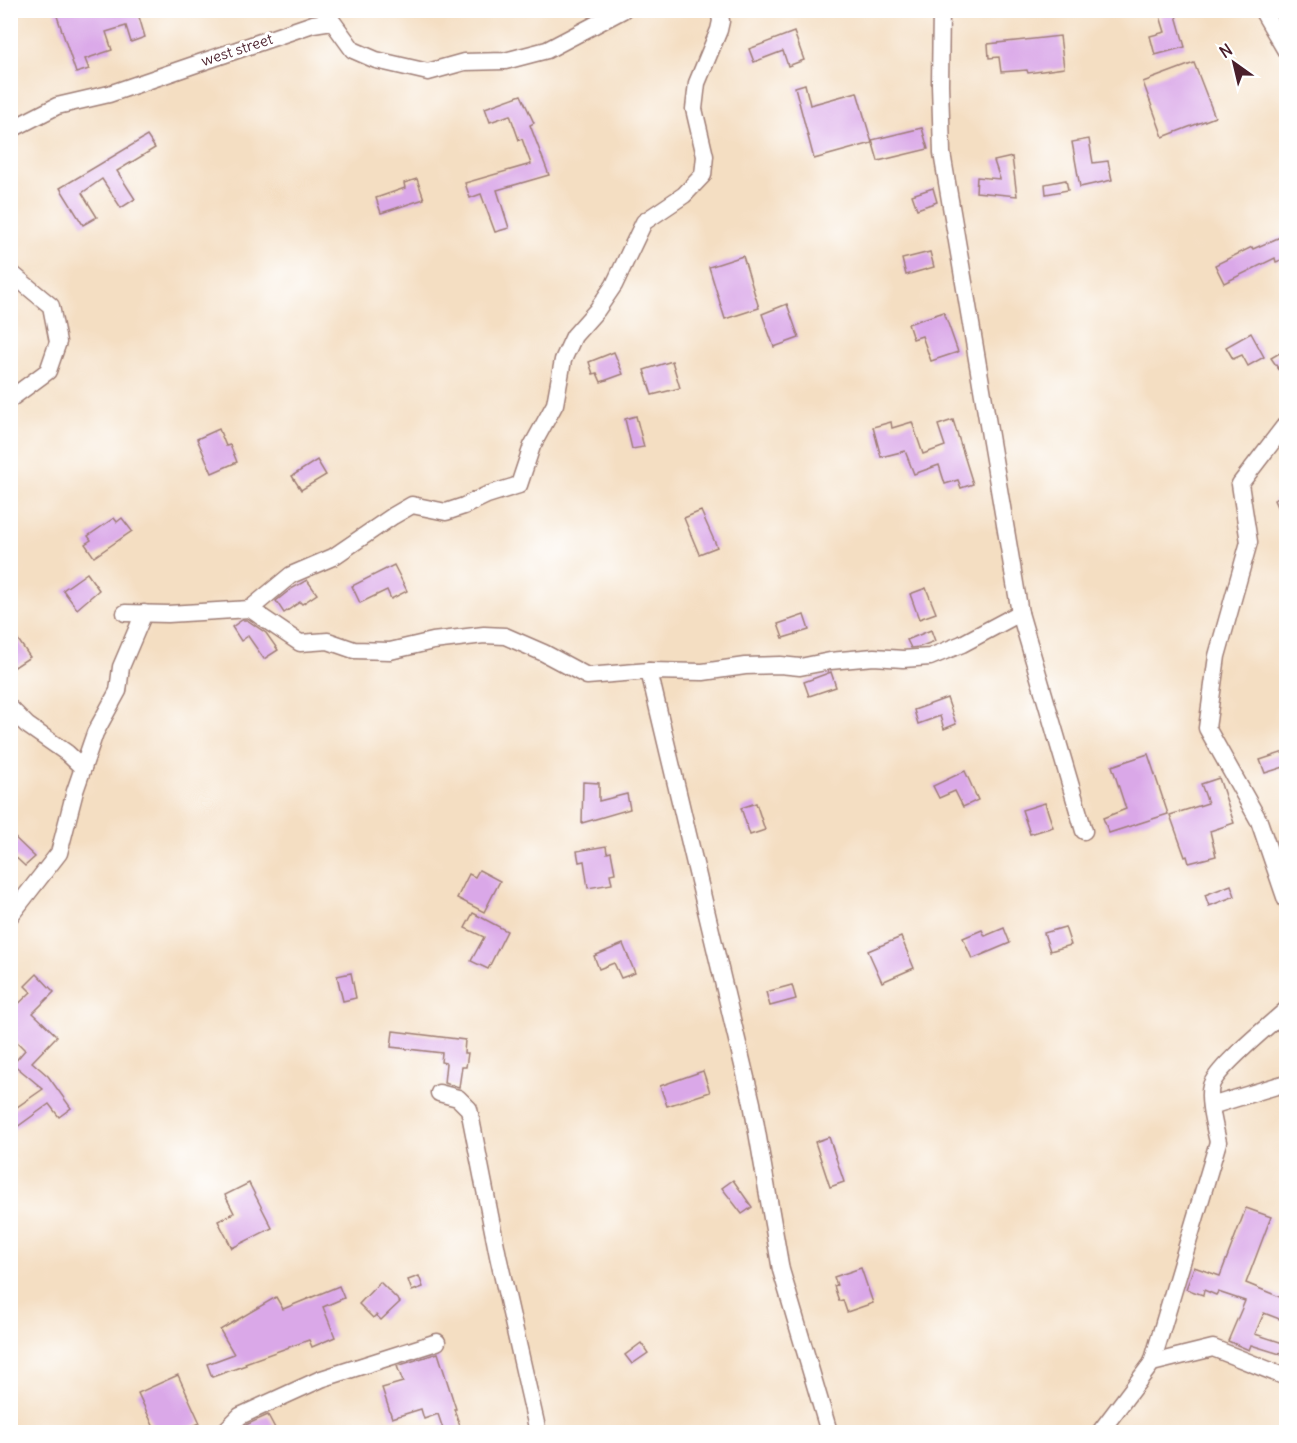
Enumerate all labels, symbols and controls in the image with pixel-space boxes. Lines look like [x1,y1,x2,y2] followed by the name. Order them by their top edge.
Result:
[199,29,275,70] street label: west street
[1204,33,1264,93] north arrow
[1215,39,1236,62] text: N

